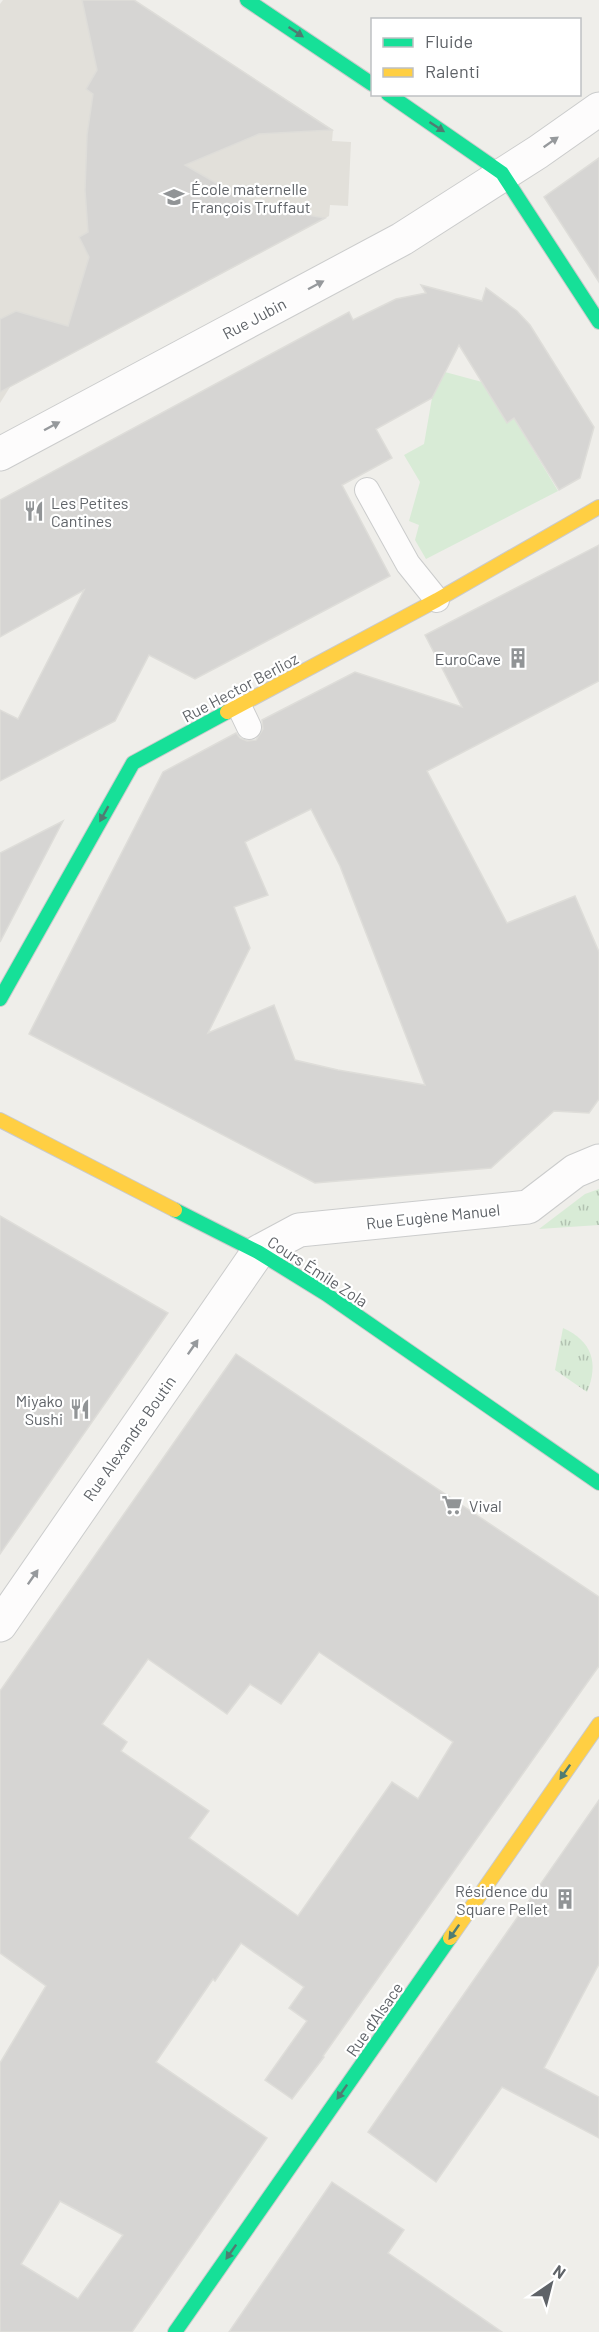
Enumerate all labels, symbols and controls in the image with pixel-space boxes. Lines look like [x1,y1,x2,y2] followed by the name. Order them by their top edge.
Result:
[371,18,581,96] legend
[287,27,304,38] one-way arrow
[425,30,473,52] text: Fluide
[425,60,480,82] text: Ralenti
[429,121,445,132] one-way arrow
[543,136,559,148] one-way arrow
[191,179,311,216] place label: École maternelle François Truffaut
[162,185,186,209] school or university icon: École maternelle François Truffaut
[308,280,325,290] one-way arrow
[219,293,289,343] street label: Rue Jubin
[43,421,60,431] one-way arrow
[51,493,129,530] place label: Les Petites Cantines
[22,499,46,523] restaurant icon: Les Petites Cantines
[506,646,530,670] building icon: EuroCave
[179,648,301,726] street label: Rue Hector Berlioz
[435,649,501,668] place label: EuroCave
[99,806,109,823] one-way arrow
[365,1200,501,1232] street label: Rue Eugène Manuel
[264,1232,372,1310] street label: Cours Émile Zola
[187,1340,199,1356] one-way arrow
[79,1372,179,1504] street label: Rue Alexandre Boutin
[16,1391,63,1428] place label: Miyako Sushi
[68,1397,92,1421] restaurant icon: Miyako Sushi
[440,1493,464,1517] supermarket icon: Vival
[469,1496,502,1515] place label: Vival
[27,1569,39,1585] one-way arrow
[559,1764,571,1780] one-way arrow
[455,1881,548,1918] place label: Résidence du Square Pellet
[553,1887,577,1911] building icon: Résidence du Square Pellet
[448,1924,460,1940] one-way arrow
[342,1978,406,2060] street label: Rue d'Alsace
[336,2084,348,2100] one-way arrow
[225,2244,237,2260] one-way arrow
[521,2254,581,2314] north arrow
[550,2260,570,2282] text: N

